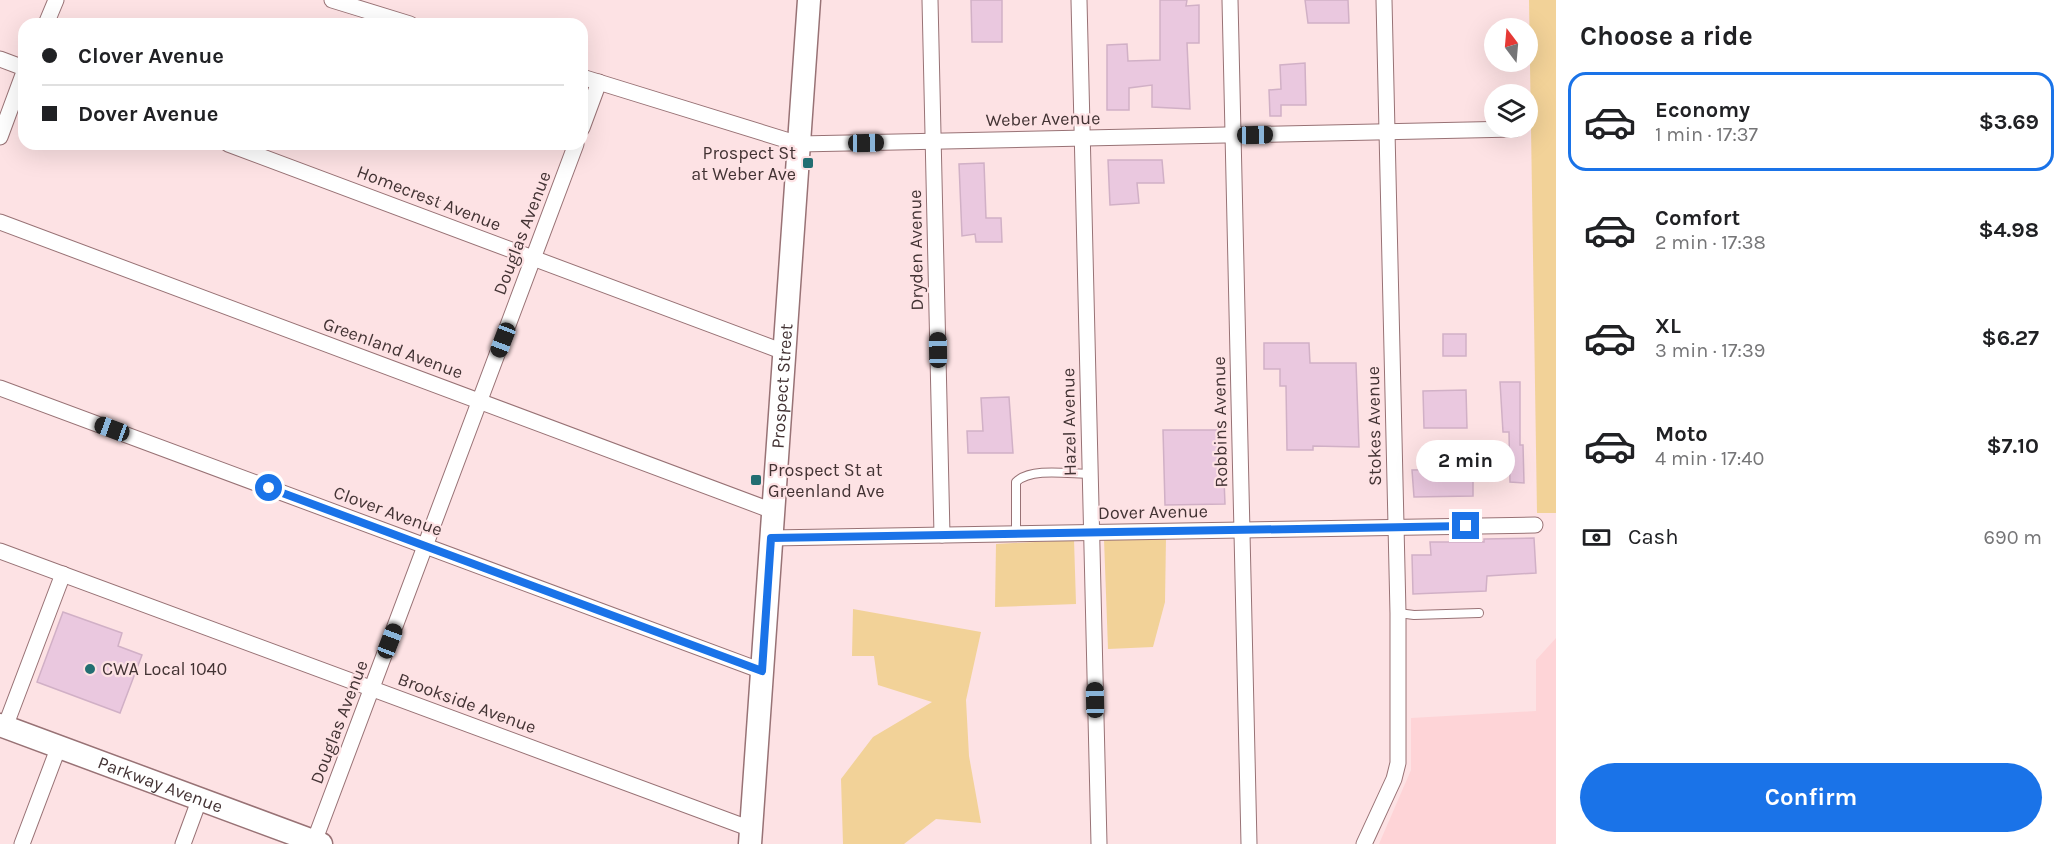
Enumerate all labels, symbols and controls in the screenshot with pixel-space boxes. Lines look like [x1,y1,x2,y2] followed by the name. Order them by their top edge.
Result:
[1484,18,1538,72] north arrow
[1484,18,1538,138] map controls
[1580,20,1753,52] text: Choose a ride
[78,43,224,69] text: Clover Avenue
[1484,84,1538,138] button: layers
[1583,95,1637,149] icon: car
[1655,97,1750,123] text: Economy
[78,101,218,127] text: Dover Avenue
[985,107,1101,131] street label: Weber Avenue
[1979,109,2039,135] text: $3.69
[1655,123,1758,146] text: 1 min · 17:37
[1237,126,1273,144] car
[848,134,884,152] car
[691,142,796,185] place label: Prospect St at Weber Ave
[801,156,815,170] marker: Prospect St at Weber Ave
[354,160,504,236] street label: Homecrest Avenue
[488,168,556,298] street label: Douglas Avenue
[904,189,928,311] street label: Dryden Avenue
[1583,203,1637,257] icon: car
[1655,205,1740,231] text: Comfort
[1978,217,2039,243] text: $4.98
[1655,231,1766,254] text: 2 min · 17:38
[1583,311,1637,365] icon: car
[320,312,466,384] street label: Greenland Avenue
[1655,313,1681,339] text: XL
[488,320,518,360] car
[767,323,797,449] street label: Prospect Street
[1982,325,2039,351] text: $6.27
[929,332,947,368] car
[1655,339,1765,362] text: 3 min · 17:39
[1208,356,1232,488] street label: Robbins Avenue
[1362,366,1386,486] street label: Stokes Avenue
[1057,368,1081,476] street label: Hazel Avenue
[92,414,132,444] car
[1583,419,1637,473] icon: car
[1655,421,1708,447] text: Moto
[1986,433,2039,459] text: $7.10
[1416,439,1516,481] callout: 2 min
[1655,447,1764,470] text: 4 min · 17:40
[1438,449,1493,472] text: 2 min
[768,459,884,502] place label: Prospect St at Greenland Ave
[749,473,763,487] marker: Prospect St at Greenland Ave
[255,474,282,501] route start
[331,481,445,541] street label: Clover Avenue
[1098,500,1208,524] street label: Dover Avenue
[1452,512,1479,539] route end
[1580,521,1613,554] icon: cash
[1628,524,1678,550] text: Cash
[1984,526,2042,549] text: 690 m
[375,621,405,661] car
[305,657,373,787] street label: Douglas Avenue
[102,658,227,680] place label: CWA Local 1040
[83,662,97,676] marker: CWA Local 1040
[395,668,539,738] street label: Brookside Avenue
[1086,682,1104,718] car
[95,751,226,818] street label: Parkway Avenue
[1580,763,2042,832] button: Confirm

